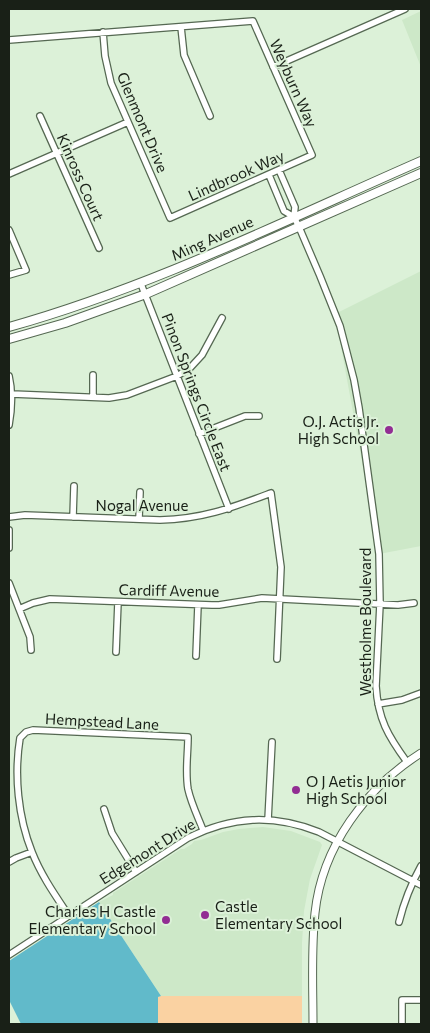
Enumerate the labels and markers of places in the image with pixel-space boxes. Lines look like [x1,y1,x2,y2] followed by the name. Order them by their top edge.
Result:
[298,412,379,447] place label: O.J. Actis Jr. High School
[383,424,395,436] marker: O.J. Actis Jr. High School
[306,772,406,807] place label: O J Aetis Junior High School
[290,784,302,796] marker: O J Aetis Junior High School
[215,897,342,932] place label: Castle Elementary School
[29,902,156,937] place label: Charles H Castle Elementary School
[199,909,211,921] marker: Castle Elementary School
[160,914,172,926] marker: Charles H Castle Elementary School

